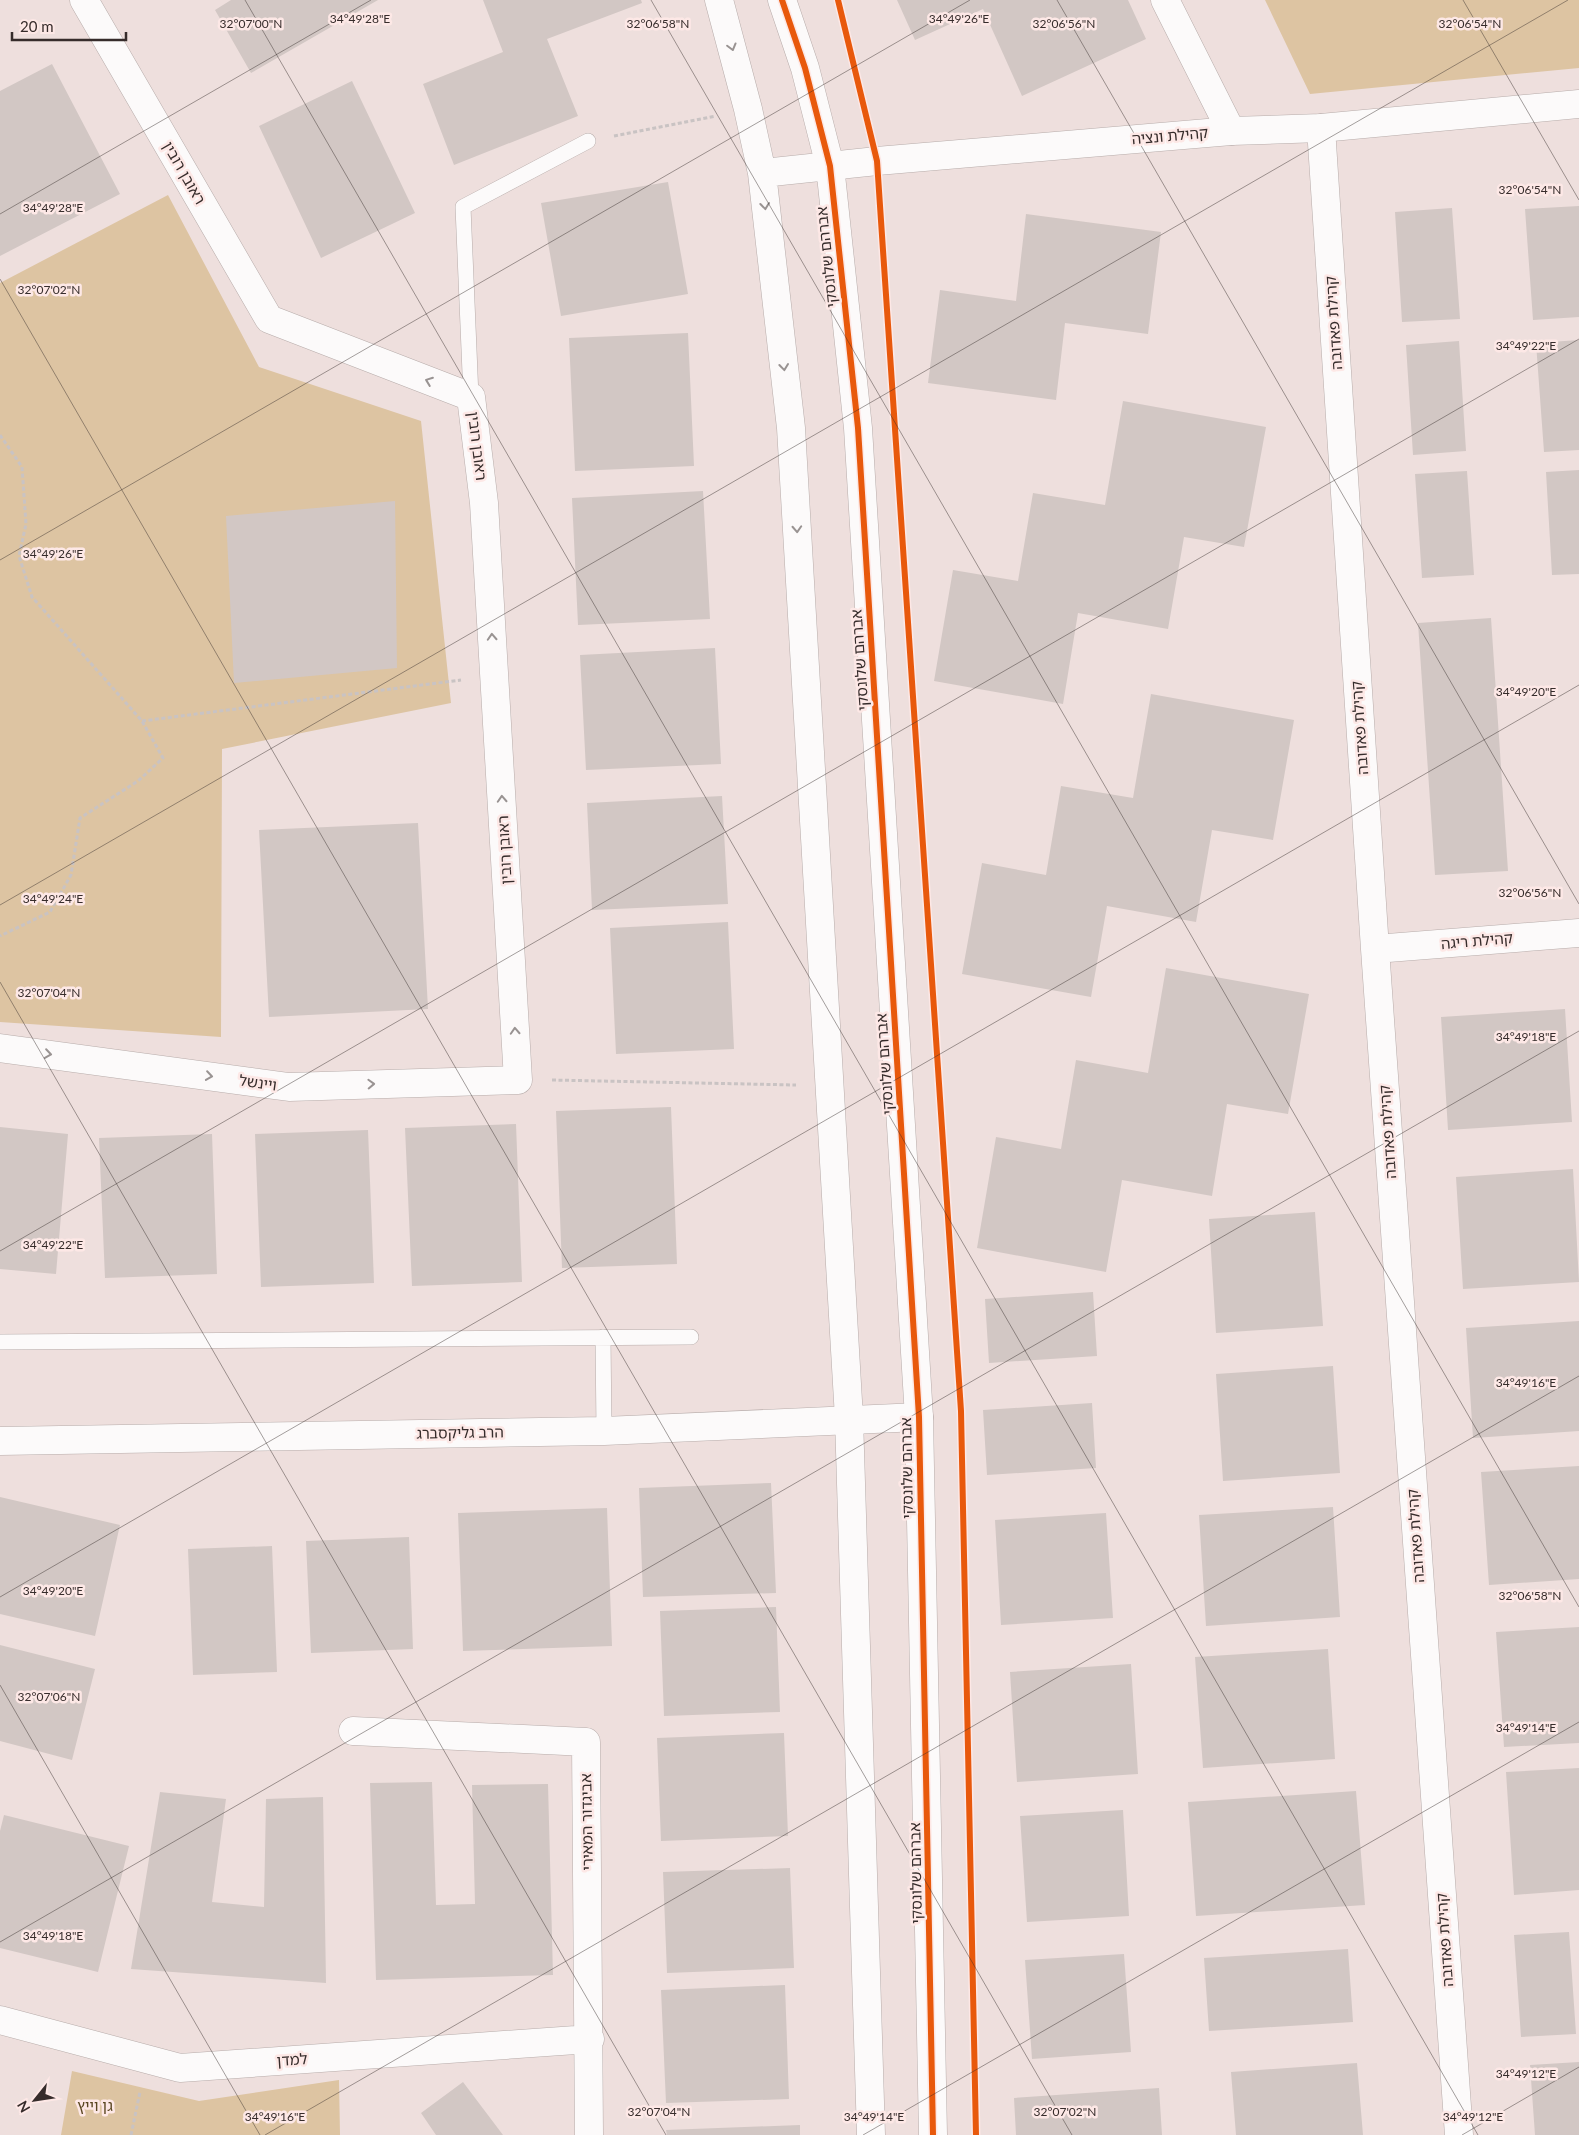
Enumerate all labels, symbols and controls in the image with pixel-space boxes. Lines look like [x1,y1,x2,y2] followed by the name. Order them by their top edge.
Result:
[12,10,126,42] scale bar
[330,11,390,26] text: 34°49'28"E
[929,11,989,26] text: 34°49'26"E
[220,16,282,31] text: 32°07'00"N
[627,16,689,31] text: 32°06'58"N
[1033,16,1095,31] text: 32°06'56"N
[1439,16,1501,31] text: 32°06'54"N
[20,17,54,35] text: 20 m
[726,43,736,51] one-way arrow
[1131,123,1209,147] street label: קהילת ונציה
[160,138,210,207] street label: ראובן רובין
[1499,182,1561,197] text: 32°06'54"N
[23,200,83,215] text: 34°49'28"E
[759,202,770,210] one-way arrow
[812,206,840,309] street label: אברהם שלונסקי
[1321,275,1345,371] street label: קהילת פאדובה
[18,282,80,297] text: 32°07'02"N
[1496,338,1556,353] text: 34°49'22"E
[778,364,789,372] one-way arrow
[425,377,434,387] one-way arrow
[465,410,491,481] street label: ראובן רובין
[791,525,802,533] one-way arrow
[23,546,83,561] text: 34°49'26"E
[846,609,872,711] street label: אברהם שלונסקי
[487,633,498,641] one-way arrow
[1347,680,1371,776] street label: קהילת פאדובה
[1496,684,1556,699] text: 34°49'20"E
[496,795,507,803] one-way arrow
[493,815,515,885] street label: ראובן רובין
[1499,885,1561,900] text: 32°06'56"N
[23,891,83,906] text: 34°49'24"E
[1440,928,1514,952] street label: קהילת ריגה
[18,985,80,1000] text: 32°07'04"N
[871,1013,897,1115] street label: אברהם שלונסקי
[510,1027,521,1035] one-way arrow
[1496,1029,1556,1044] text: 34°49'18"E
[44,1049,53,1059] one-way arrow
[206,1070,214,1081] one-way arrow
[238,1070,278,1094] street label: ויינשל
[367,1079,375,1090] one-way arrow
[1375,1084,1399,1180] street label: קהילת פאדובה
[23,1237,83,1252] text: 34°49'22"E
[1496,1375,1556,1390] text: 34°49'16"E
[896,1417,916,1519] street label: אברהם שלונסקי
[416,1422,504,1442] street label: הרב גליקסברג
[1403,1488,1427,1584] street label: קהילת פאדובה
[23,1583,83,1598] text: 34°49'20"E
[1499,1588,1561,1603] text: 32°06'58"N
[18,1689,80,1704] text: 32°07'06"N
[1496,1720,1556,1735] text: 34°49'14"E
[576,1773,596,1871] street label: אביגדור המאירי
[905,1822,925,1924] street label: אברהם שלונסקי
[1432,1892,1456,1988] street label: קהילת פאדובה
[23,1928,83,1943] text: 34°49'18"E
[276,2049,308,2069] street label: למדן
[1496,2066,1556,2081] text: 34°49'12"E
[10,2075,60,2125] north arrow
[77,2096,113,2114] park label: גן וייץ
[13,2098,33,2116] text: N
[628,2104,690,2119] text: 32°07'04"N
[1034,2104,1096,2119] text: 32°07'02"N
[245,2109,305,2124] text: 34°49'16"E
[844,2109,904,2124] text: 34°49'14"E
[1443,2109,1503,2124] text: 34°49'12"E

